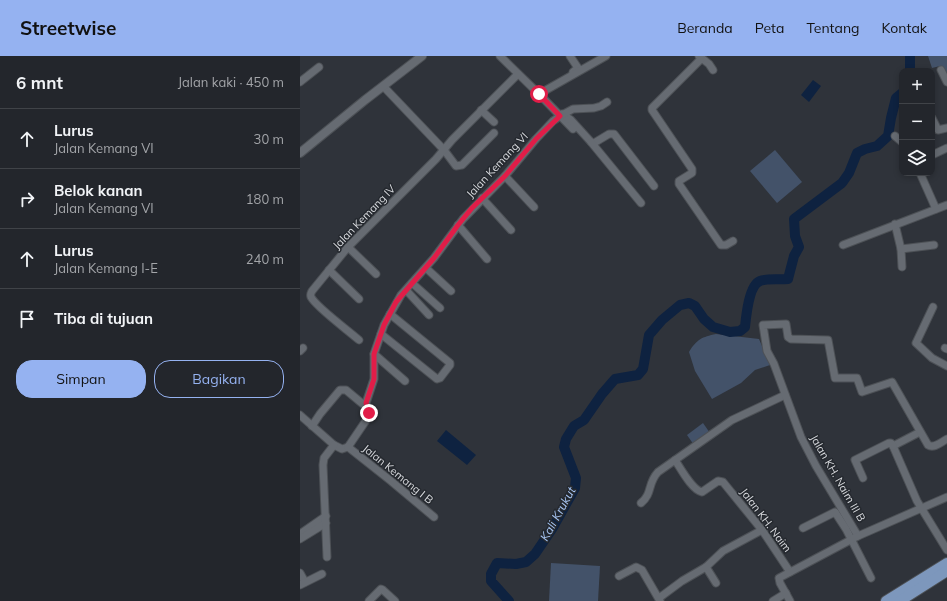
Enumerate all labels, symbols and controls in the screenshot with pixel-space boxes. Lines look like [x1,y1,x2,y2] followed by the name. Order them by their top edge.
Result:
[20,16,116,40] text: Streetwise
[677,19,733,37] text: Beranda
[755,19,784,37] text: Peta
[806,19,860,37] text: Tentang
[882,19,927,37] text: Kontak
[899,68,935,176] map controls
[899,68,935,104] button: +
[16,72,63,93] text: 6 mnt
[178,74,284,90] text: Jalan kaki · 450 m
[530,85,548,103] route start
[899,104,935,140] button: −
[54,121,94,140] text: Lurus
[16,128,38,150] icon: ahead
[463,129,531,201] street label: Jalan Kemang VI
[254,131,284,147] text: 30 m
[54,140,154,156] text: Jalan Kemang VI
[899,140,935,176] button: layers
[54,181,143,200] text: Belok kanan
[330,182,399,252] street label: Jalan Kemang IV
[16,188,38,210] icon: right
[246,191,284,207] text: 180 m
[54,200,154,216] text: Jalan Kemang VI
[54,241,94,260] text: Lurus
[16,248,38,270] icon: ahead
[246,251,284,267] text: 240 m
[54,260,158,276] text: Jalan Kemang I-E
[16,308,38,330] icon: arrive
[54,309,153,328] text: Tiba di tujuan
[16,360,146,398] button: Simpan
[154,360,284,398] button: Bagikan
[360,404,378,422] route end
[807,432,869,524] street label: Jalan KH. Naim III B
[360,441,436,507] street label: Jalan Kemang I B
[536,483,579,544] water label: Kali Krukut
[737,485,795,555] street label: Jalan KH. Naim

